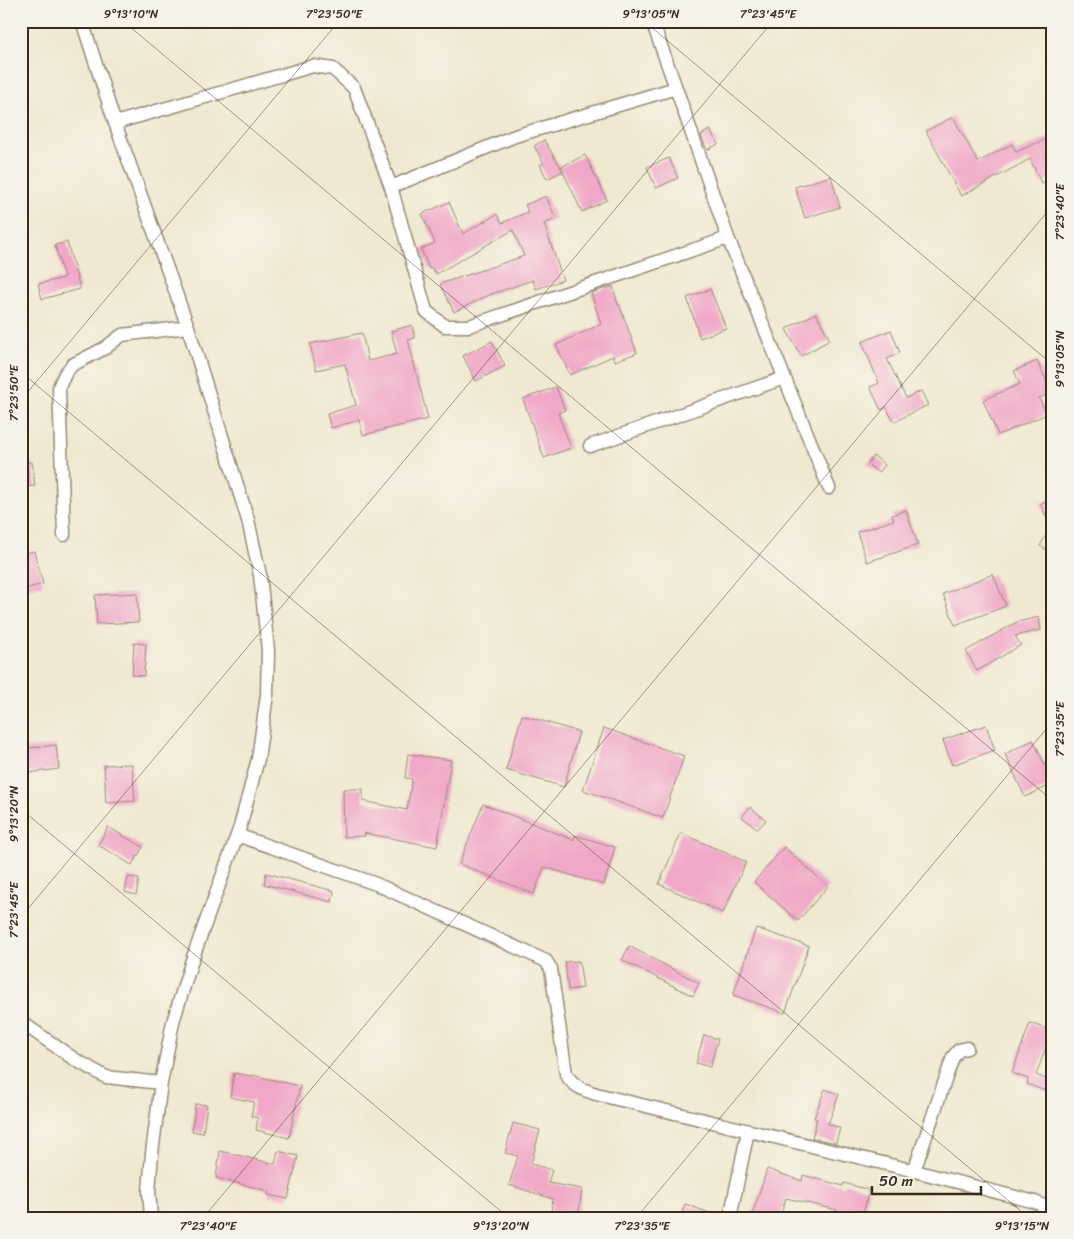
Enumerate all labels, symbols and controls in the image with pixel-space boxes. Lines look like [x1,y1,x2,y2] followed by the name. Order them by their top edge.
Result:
[104,3,159,25] text: 9°13'10"N
[306,3,364,25] text: 7°23'50"E
[623,3,680,25] text: 9°13'05"N
[740,3,798,25] text: 7°23'45"E
[1049,182,1071,240] text: 7°23'40"E
[1049,330,1071,387] text: 9°13'05"N
[3,363,25,421] text: 7°23'50"E
[1049,700,1071,757] text: 7°23'35"E
[3,785,25,842] text: 9°13'20"N
[3,880,25,938] text: 7°23'45"E
[872,1164,980,1196] scale bar
[879,1168,914,1194] text: 50 m
[180,1215,238,1237] text: 7°23'40"E
[473,1215,530,1237] text: 9°13'20"N
[614,1215,671,1237] text: 7°23'35"E
[995,1215,1050,1237] text: 9°13'15"N

